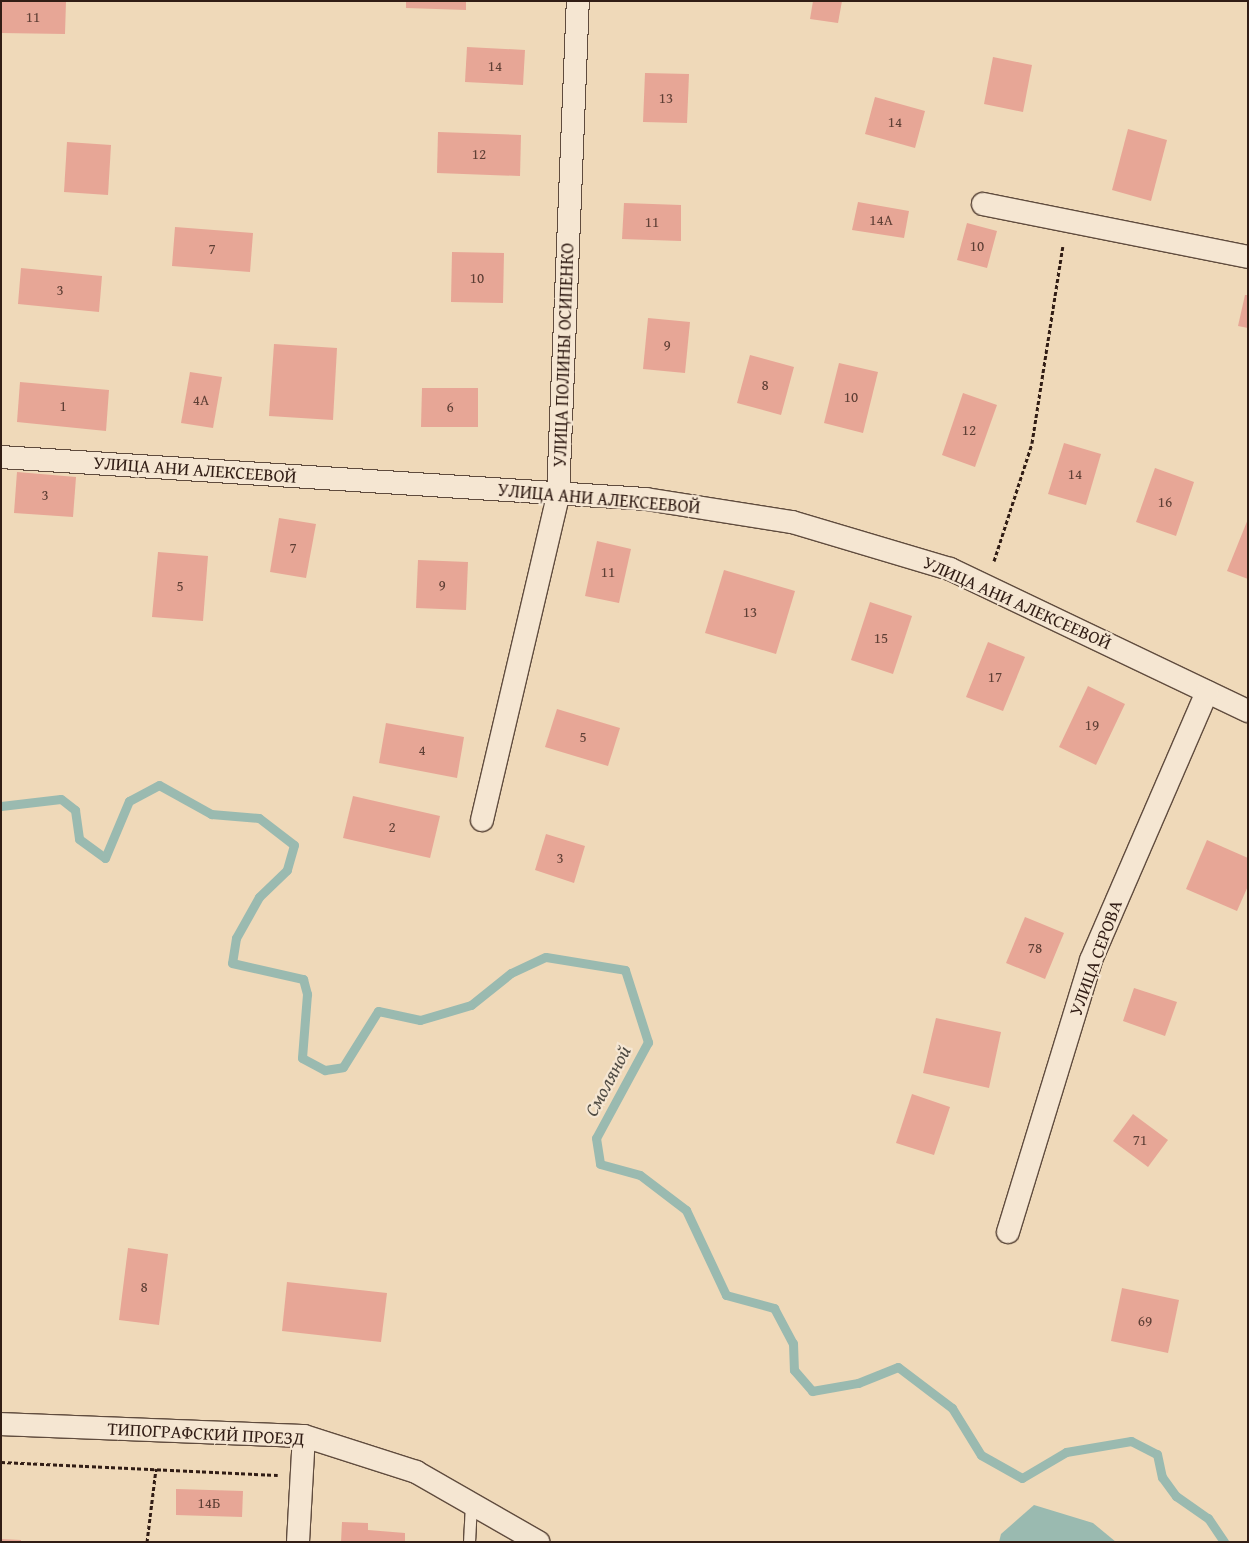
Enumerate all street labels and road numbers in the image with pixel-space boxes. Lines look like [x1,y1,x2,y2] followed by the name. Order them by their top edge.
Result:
[549,242,579,468] street label: УЛИЦА ПОЛИНЫ ОСИПЕНКО
[93,452,297,488] street label: УЛИЦА АНИ АЛЕКСЕЕВОЙ
[497,479,701,519] street label: УЛИЦА АНИ АЛЕКСЕЕВОЙ
[920,552,1114,654] street label: УЛИЦА АНИ АЛЕКСЕЕВОЙ
[1065,897,1127,1019] street label: УЛИЦА СЕРОВА
[107,1418,305,1450] street label: ТИПОГРАФСКИЙ ПРОЕЗД

